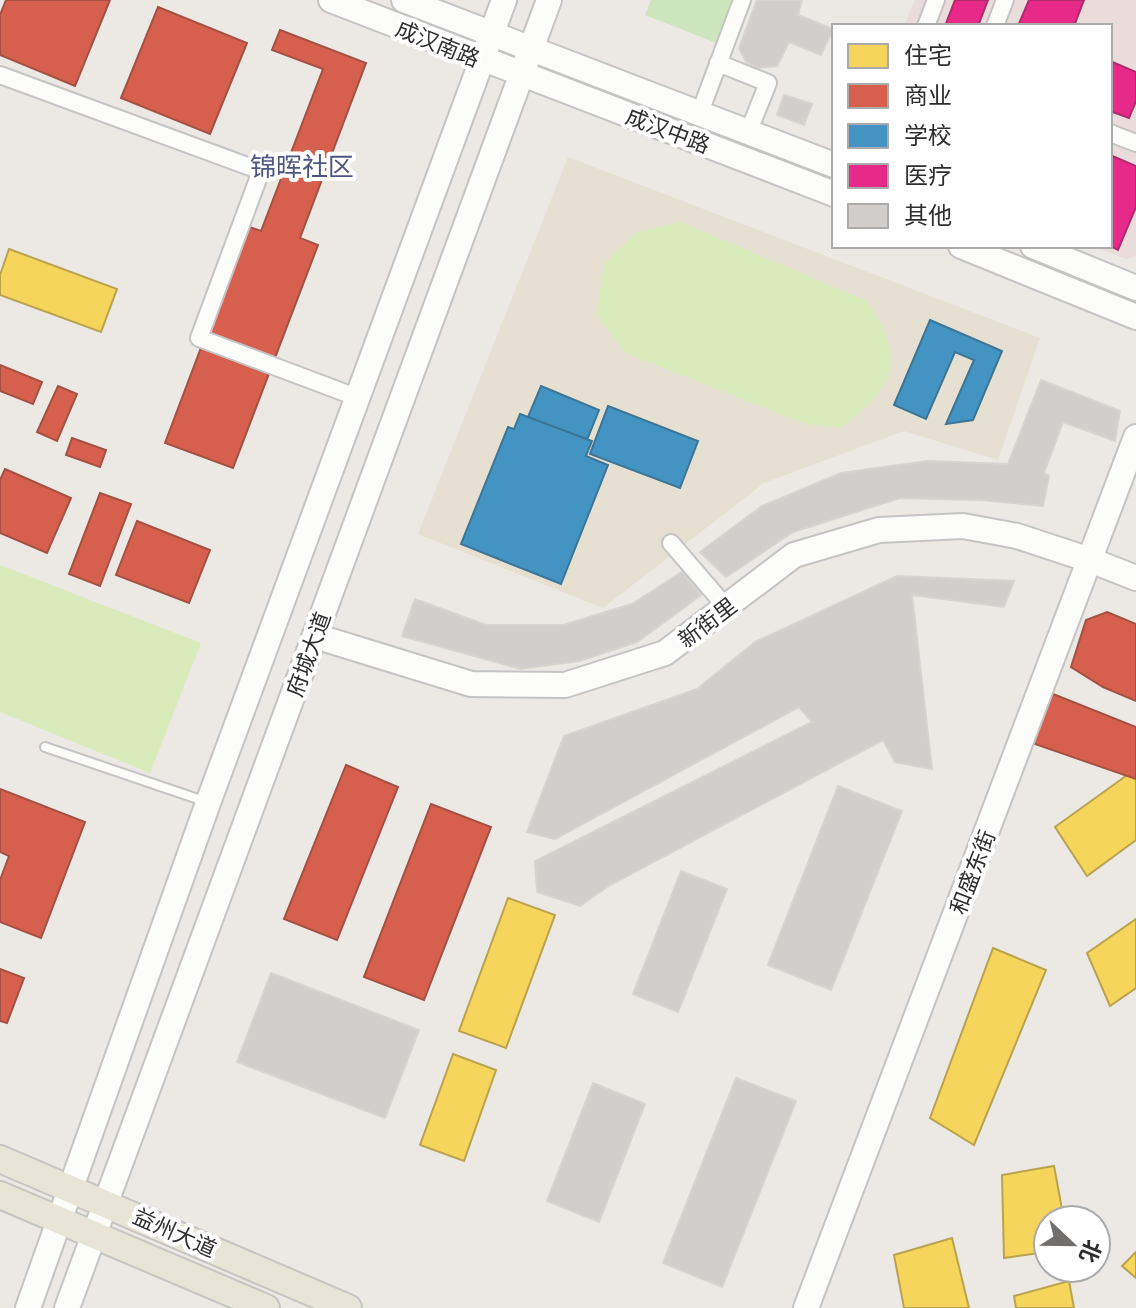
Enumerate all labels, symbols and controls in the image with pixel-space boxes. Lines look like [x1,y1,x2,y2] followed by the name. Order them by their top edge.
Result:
[392,14,484,72] street label: 成汉南路
[832,24,1112,248] legend
[904,40,952,69] text: 住宅
[904,80,952,109] text: 商业
[622,102,714,158] street label: 成汉中路
[904,120,952,149] text: 学校
[250,150,354,182] district label: 锦晖社区
[904,160,952,189] text: 医疗
[904,200,952,229] text: 其他
[673,591,741,653] street label: 新街里
[280,608,336,700] street label: 府城大道
[944,826,1000,918] street label: 和盛东街
[129,1202,221,1262] street label: 益州大道
[1032,1204,1112,1284] north arrow
[1074,1236,1108,1267] text: 北

